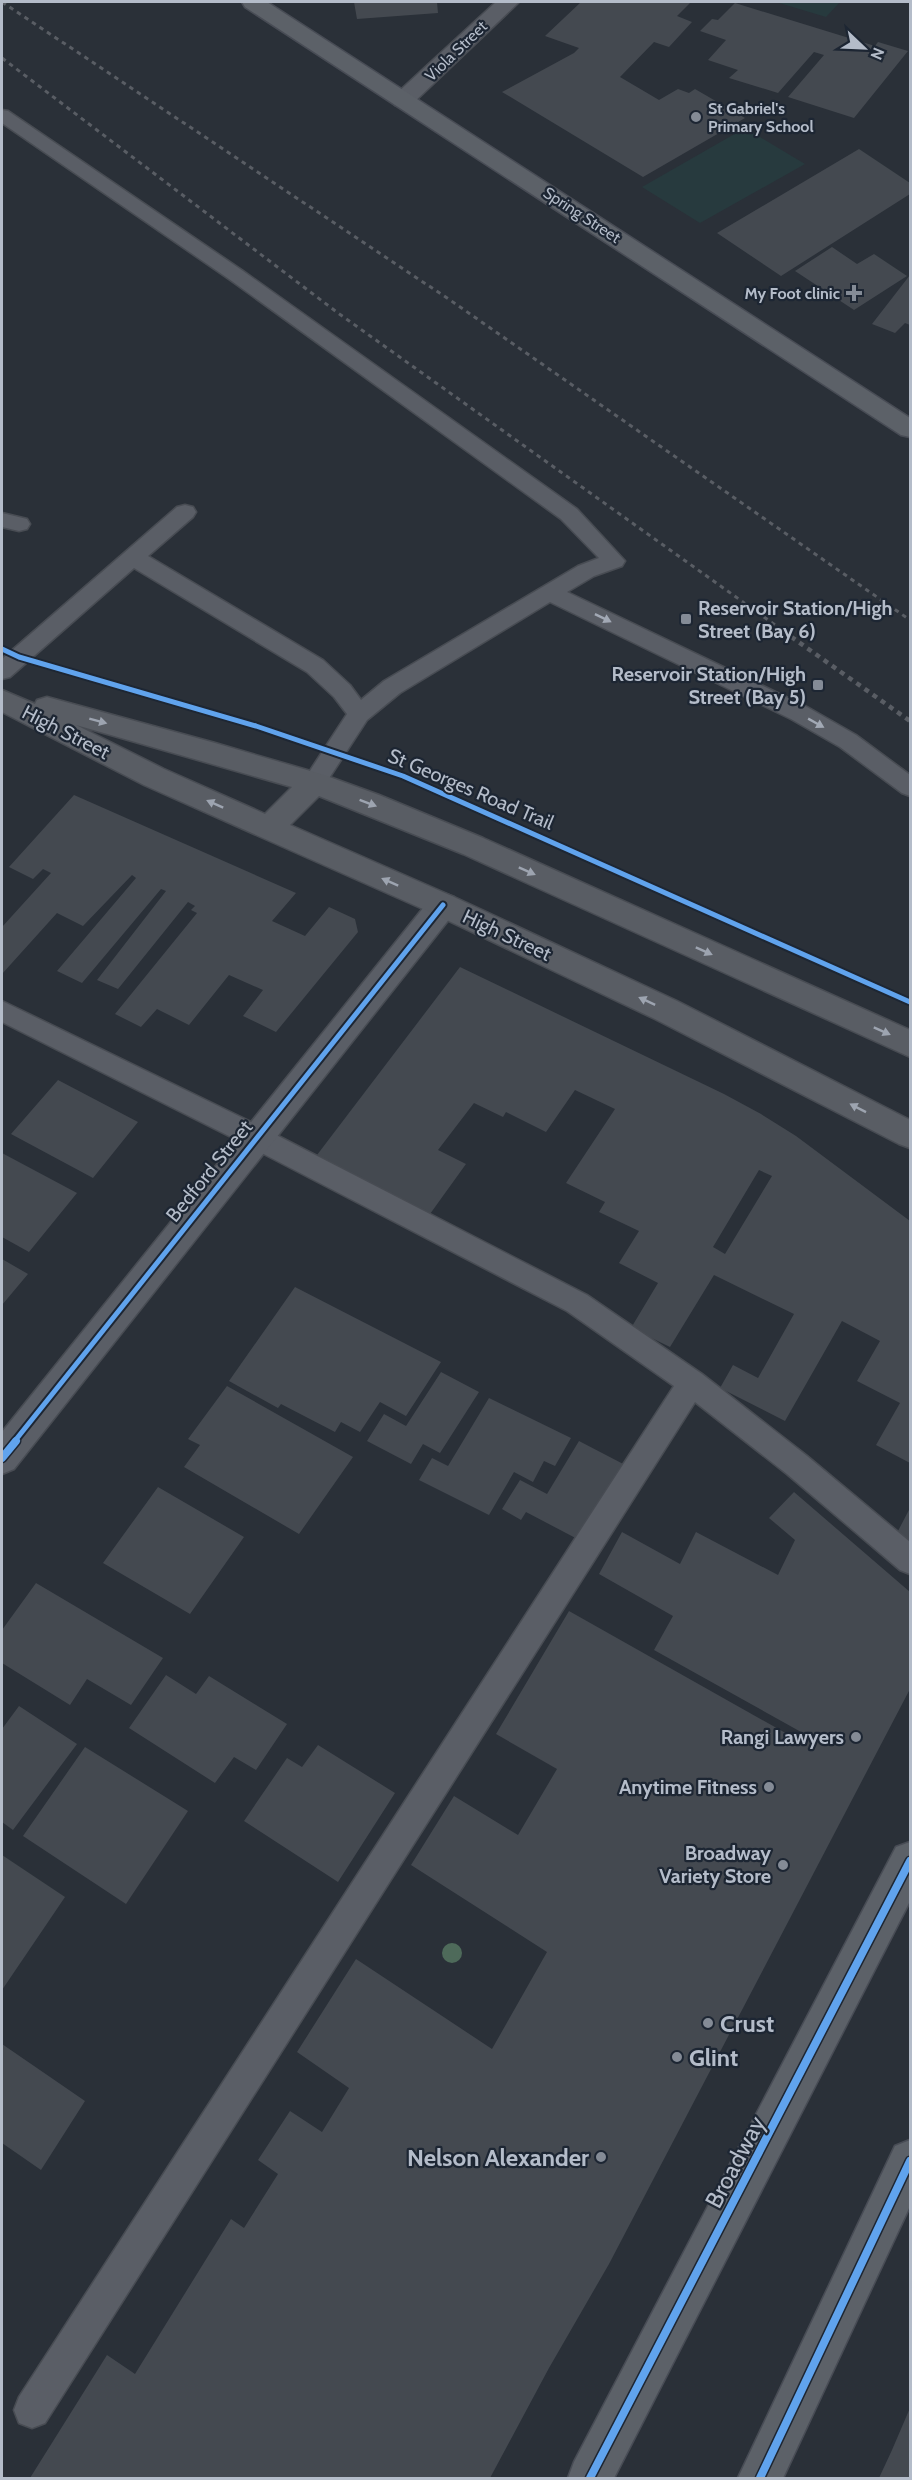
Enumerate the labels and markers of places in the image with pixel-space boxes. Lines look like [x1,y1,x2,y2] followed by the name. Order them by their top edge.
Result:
[708,99,814,136] place label: St Gabriel's Primary School
[689,110,703,124] marker: St Gabriel's Primary School
[744,284,840,303] place label: My Foot clinic
[845,284,863,302] marker: My Foot clinic
[698,596,892,643] place label: Reservoir Station/High Street (Bay 6)
[679,612,693,626] marker: Reservoir Station/High Street (Bay 6)
[612,662,806,709] place label: Reservoir Station/High Street (Bay 5)
[811,678,825,692] marker: Reservoir Station/High Street (Bay 5)
[721,1725,844,1749] place label: Rangi Lawyers
[849,1730,863,1744] marker: Rangi Lawyers
[619,1775,757,1799] place label: Anytime Fitness
[762,1780,776,1794] marker: Anytime Fitness
[659,1841,771,1888] place label: Broadway Variety Store
[776,1858,790,1872] marker: Broadway Variety Store
[720,2009,774,2038] place label: Crust
[701,2016,715,2030] marker: Crust
[689,2043,738,2072] place label: Glint
[670,2050,684,2064] marker: Glint
[407,2143,589,2172] place label: Nelson Alexander
[594,2150,608,2164] marker: Nelson Alexander

